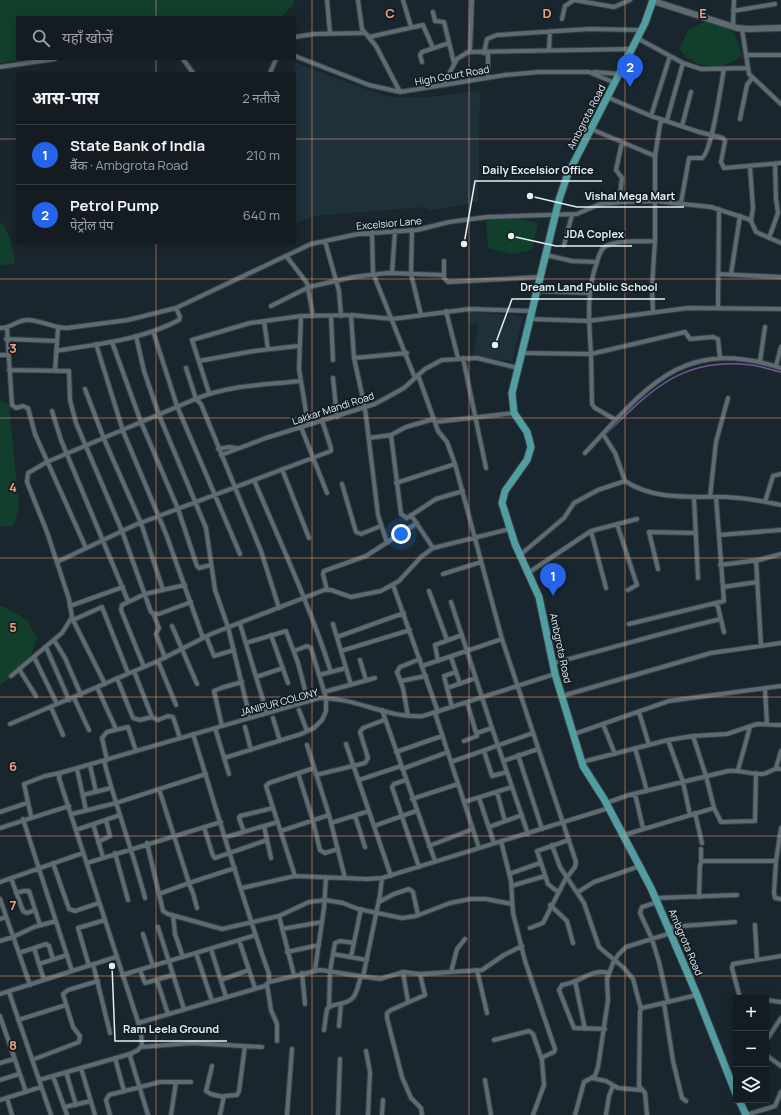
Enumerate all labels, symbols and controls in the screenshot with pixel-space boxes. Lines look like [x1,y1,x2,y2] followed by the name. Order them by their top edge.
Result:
[385,4,395,22] text: C
[542,4,552,22] text: D
[699,4,707,22] text: E
[16,16,296,60] search box
[30,27,52,49] icon: search
[62,27,113,48] text: यहाँ खोजें
[617,54,643,87] pin: 2
[414,62,490,88] street label: High Court Road
[564,82,608,152] street label: Ambgrota Road
[32,86,99,109] text: आस-पास
[242,89,280,107] text: 2 नतीजे
[70,135,205,156] text: State Bank of India
[42,146,48,164] text: 1
[246,146,280,164] text: 210 m
[70,156,188,174] text: बैंक · Ambgrota Road
[475,158,602,181] callout: Daily Excelsior Office
[482,162,594,177] text: Daily Excelsior Office
[577,184,684,207] callout: Vishal Mega Mart
[585,188,676,203] text: Vishal Mega Mart
[70,195,159,216] text: Petrol Pump
[41,206,49,224] text: 2
[243,206,280,224] text: 640 m
[356,213,423,233] street label: Excelsior Lane
[70,216,114,234] text: पेट्रोल पंप
[556,223,632,246] callout: JDA Coplex
[564,226,624,241] text: JDA Coplex
[512,276,665,299] callout: Dream Land Public School
[520,279,658,294] text: Dream Land Public School
[9,339,17,357] text: 3
[290,388,376,428] street label: Lakkar Mandi Road
[9,478,17,496] text: 4
[391,524,411,544] your location
[540,563,566,596] pin: 1
[547,612,575,684] street label: Ambgrota Road
[9,618,17,636] text: 5
[238,685,320,719] street label: JANIPUR COLONY
[9,757,17,775] text: 6
[10,896,17,914] text: 7
[666,906,706,978] street label: Ambgrota Road
[733,995,769,1103] map controls
[733,995,769,1031] button: +
[115,1018,227,1041] callout: Ram Leela Ground
[123,1021,219,1036] text: Ram Leela Ground
[733,1031,769,1067] button: −
[9,1036,17,1054] text: 8
[733,1067,769,1103] button: layers

